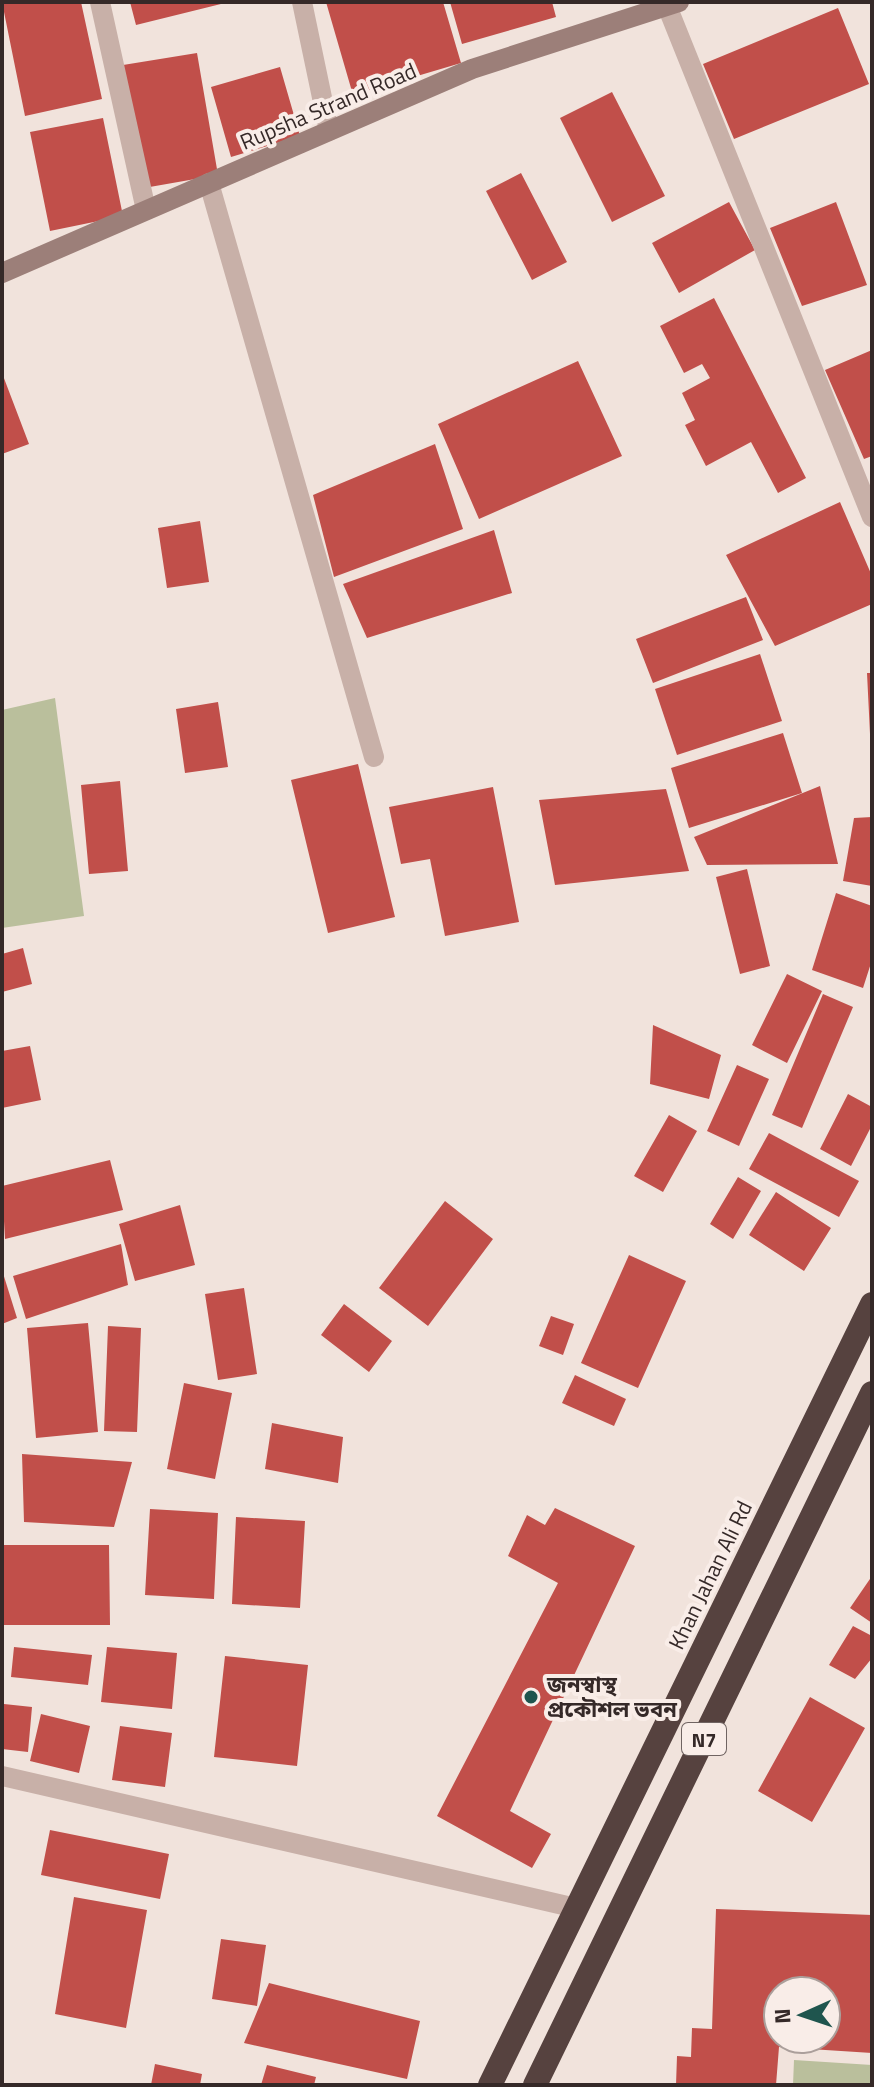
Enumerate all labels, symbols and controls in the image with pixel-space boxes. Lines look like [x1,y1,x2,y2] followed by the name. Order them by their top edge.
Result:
[235,53,421,159] street label: Rupsha Strand Road
[659,1495,761,1655] street label: Khan Jahan Ali Rd
[546,1667,677,1726] place label: জনস্বাস্থ প্রকৌশল ভবন
[522,1688,540,1706] marker: জনস্বাস্থ প্রকৌশল ভবন
[682,1723,726,1755] road number: N7
[762,1975,842,2055] north arrow
[765,2008,799,2025] text: N

